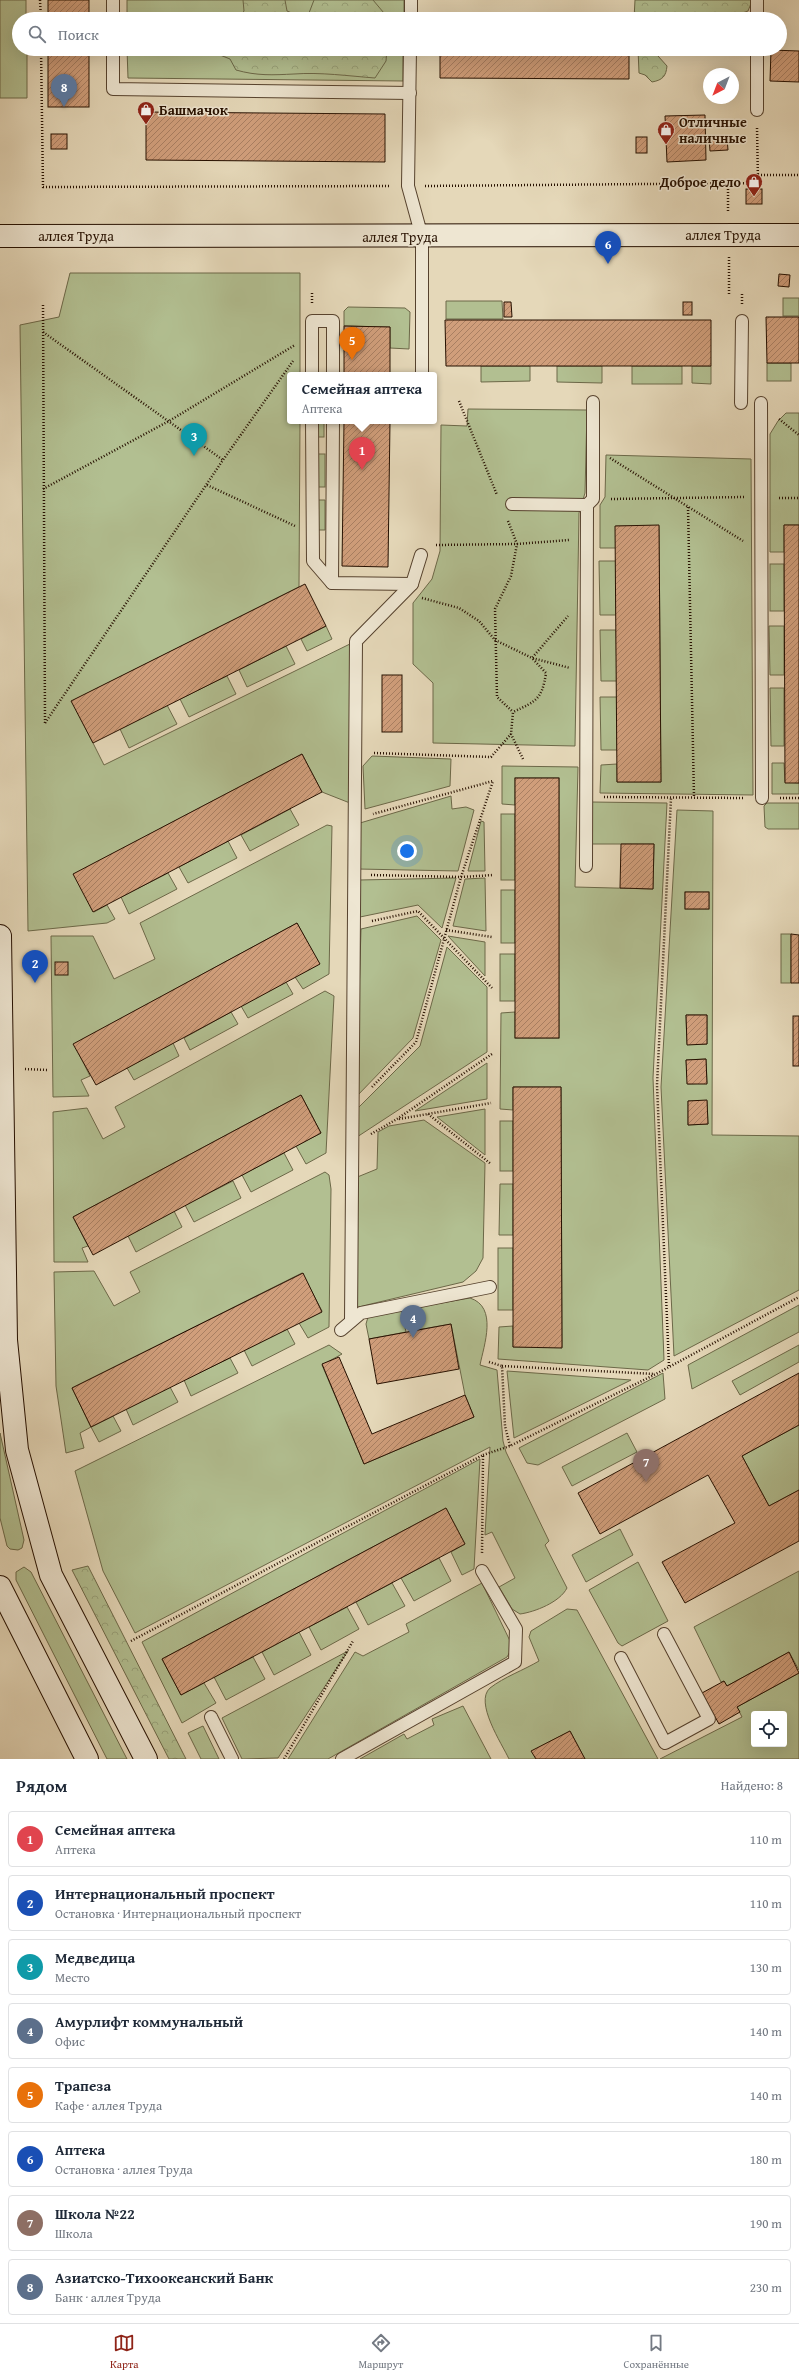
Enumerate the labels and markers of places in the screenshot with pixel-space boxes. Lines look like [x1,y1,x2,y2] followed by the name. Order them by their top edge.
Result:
[51,74,77,107] pin: 8
[136,100,156,125] shop icon: Башмачок
[159,100,229,120] place label: Башмачок
[679,112,747,148] place label: Отличные наличные
[656,120,676,145] shop icon: Отличные наличные
[659,172,742,192] place label: Доброе дело
[744,172,764,197] shop icon: Доброе дело
[595,231,621,264] pin: 6
[339,327,365,360] pin: 5
[181,423,207,456] pin: 3
[349,437,375,470] pin: 1
[22,950,48,983] pin: 2
[400,1305,426,1338] pin: 4
[633,1449,659,1482] pin: 7

